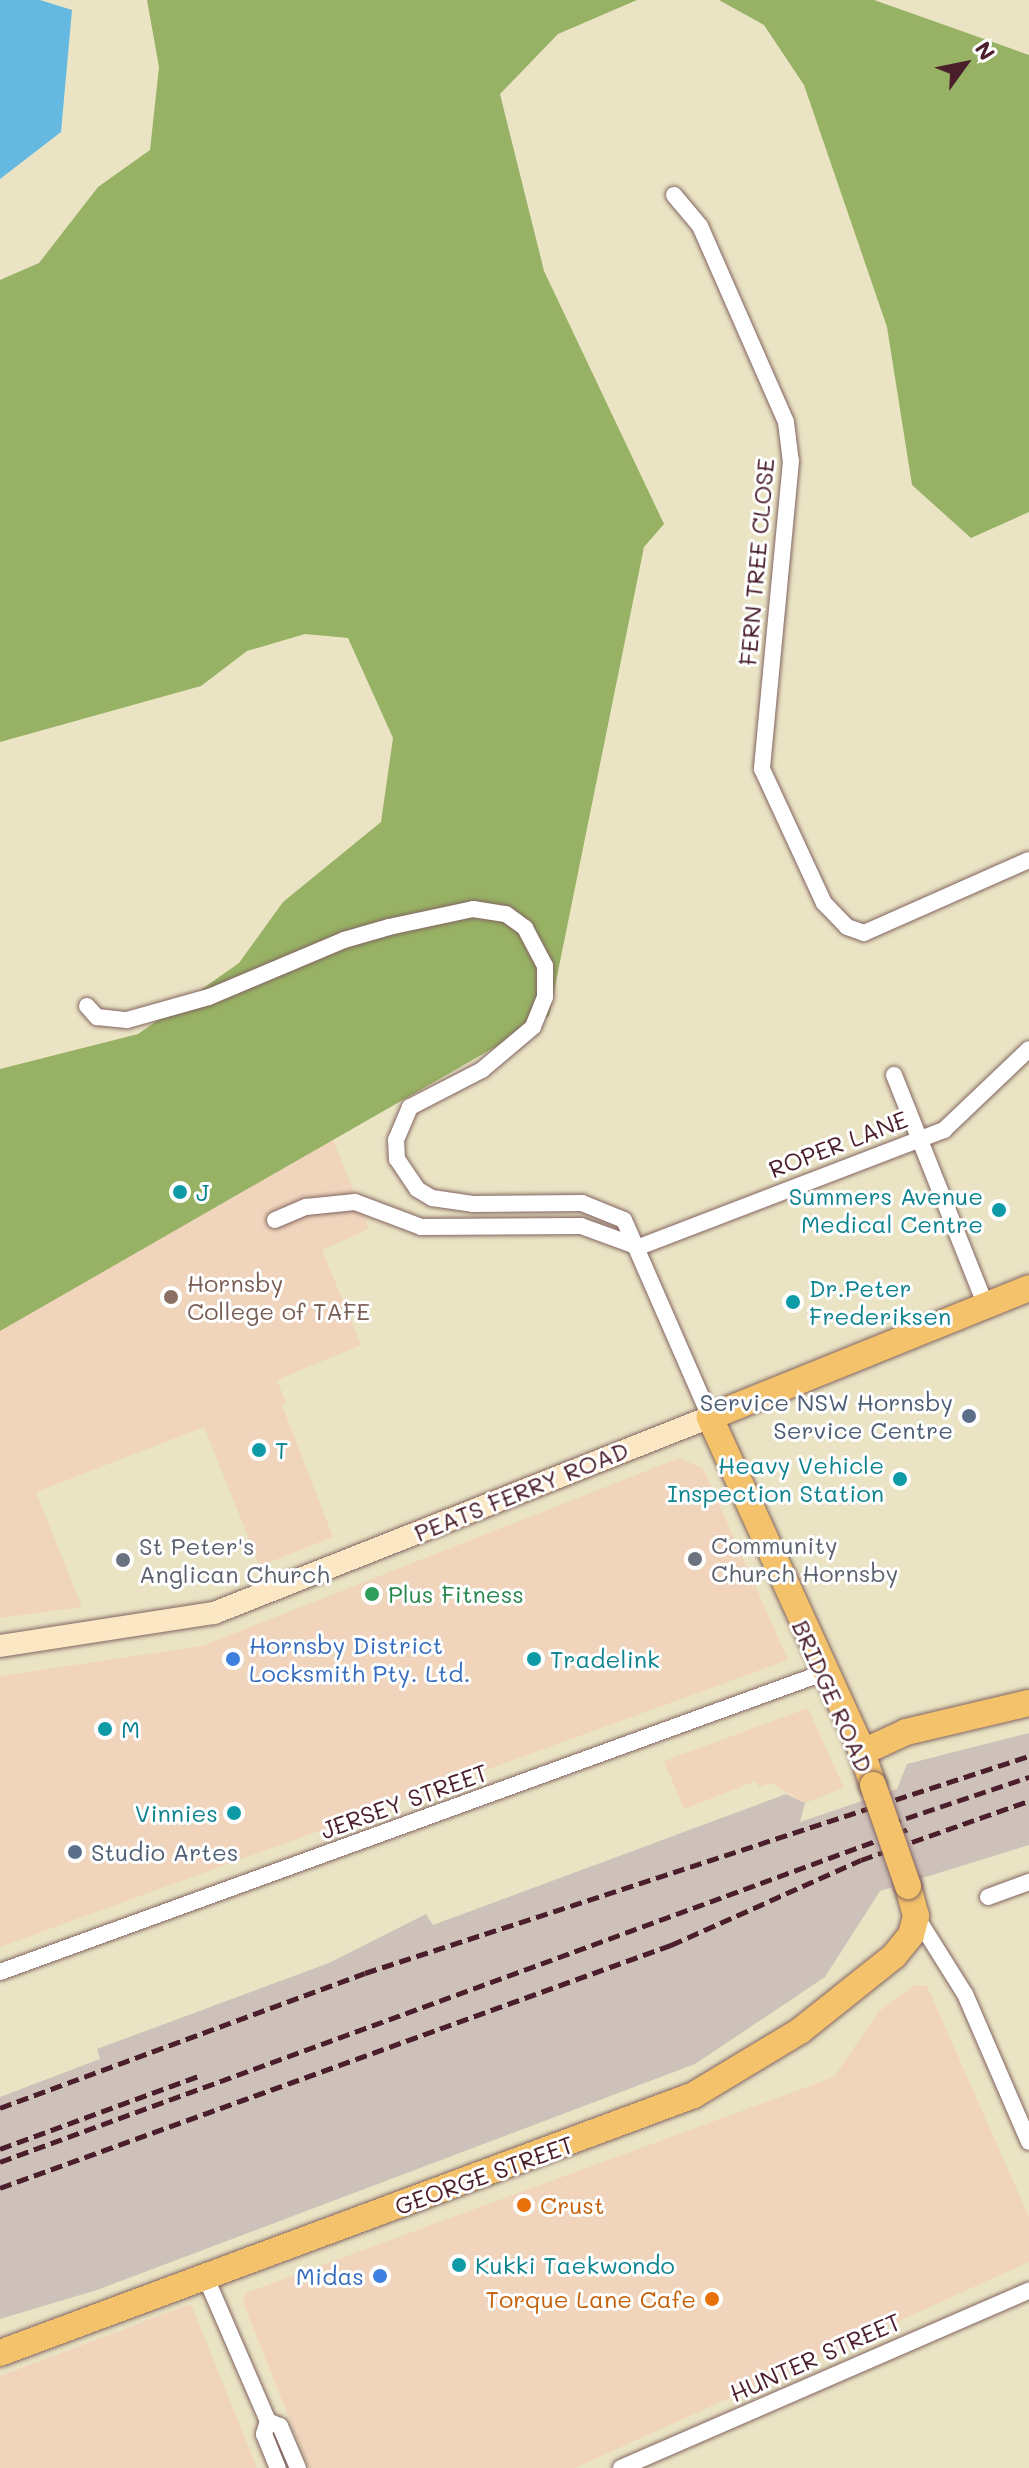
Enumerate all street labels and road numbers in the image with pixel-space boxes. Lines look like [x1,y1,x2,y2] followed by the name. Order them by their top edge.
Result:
[733,457,779,667] street label: FERN TREE CLOSE
[764,1104,912,1184] street label: ROPER LANE
[410,1435,632,1547] street label: PEATS FERRY ROAD
[786,1615,880,1777] street label: BRIDGE ROAD
[316,1757,492,1845] street label: JERSEY STREET
[391,2129,577,2221] street label: GEORGE STREET
[725,2306,905,2408] street label: HUNTER STREET

